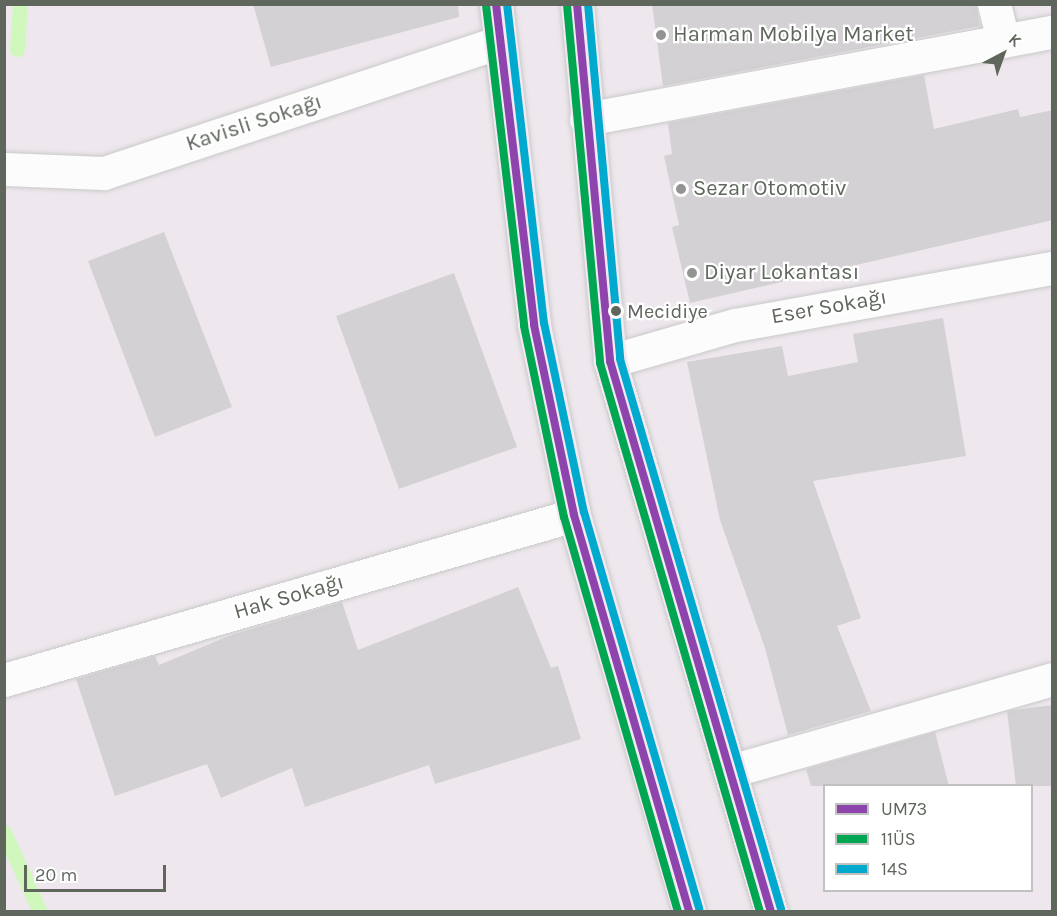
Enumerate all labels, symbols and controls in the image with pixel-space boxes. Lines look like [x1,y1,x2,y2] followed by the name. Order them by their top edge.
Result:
[673,22,914,48] place label: Harman Mobilya Market
[973,24,1033,84] north arrow
[654,28,668,42] marker: Harman Mobilya Market
[1005,29,1025,51] text: K
[183,89,325,157] street label: Kavisli Sokağı
[693,176,846,202] place label: Sezar Otomotiv
[674,182,688,196] marker: Sezar Otomotiv
[704,260,859,286] place label: Diyar Lokantası
[685,266,699,280] marker: Diyar Lokantası
[769,284,889,330] street label: Eser Sokağı
[627,299,708,323] place label: Mecidiye
[610,305,622,317] marker: Mecidiye
[231,569,347,625] street label: Hak Sokağı
[823,784,1033,892] legend
[881,798,927,820] text: UM73
[881,828,916,850] text: 11ÜS
[27,853,170,891] scale bar
[881,858,908,880] text: 14S
[35,864,77,886] text: 20 m

